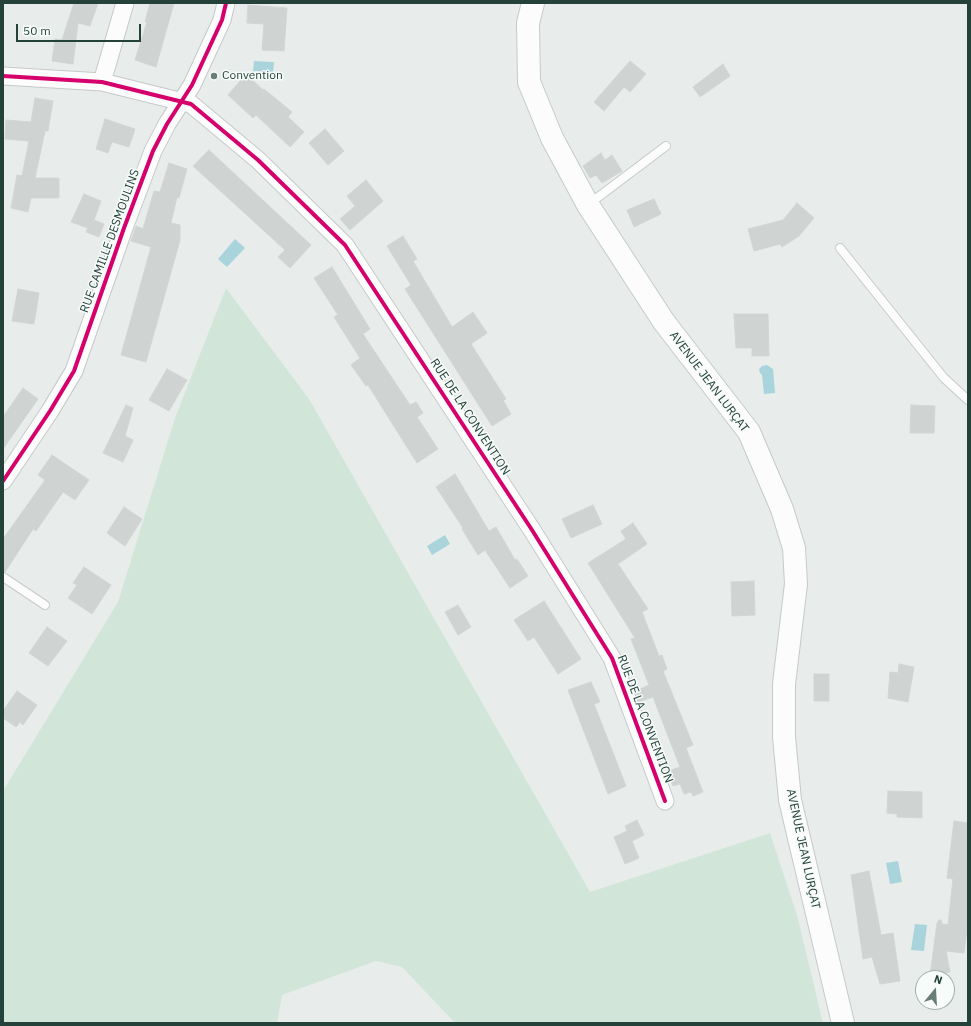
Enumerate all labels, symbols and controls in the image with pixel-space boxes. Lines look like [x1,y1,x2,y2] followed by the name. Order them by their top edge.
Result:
[18,16,143,42] scale bar
[23,23,51,38] text: 50 m
[222,69,283,83] place label: Convention
[209,71,219,81] marker: Convention
[77,167,143,315] street label: RUE CAMILLE DESMOULINS
[666,329,752,435] street label: AVENUE JEAN LURÇAT
[427,356,513,478] street label: RUE DE LA CONVENTION
[614,653,676,785] street label: RUE DE LA CONVENTION
[783,788,823,910] street label: AVENUE JEAN LURÇAT
[915,970,955,1010] north arrow
[932,972,944,987] text: N

